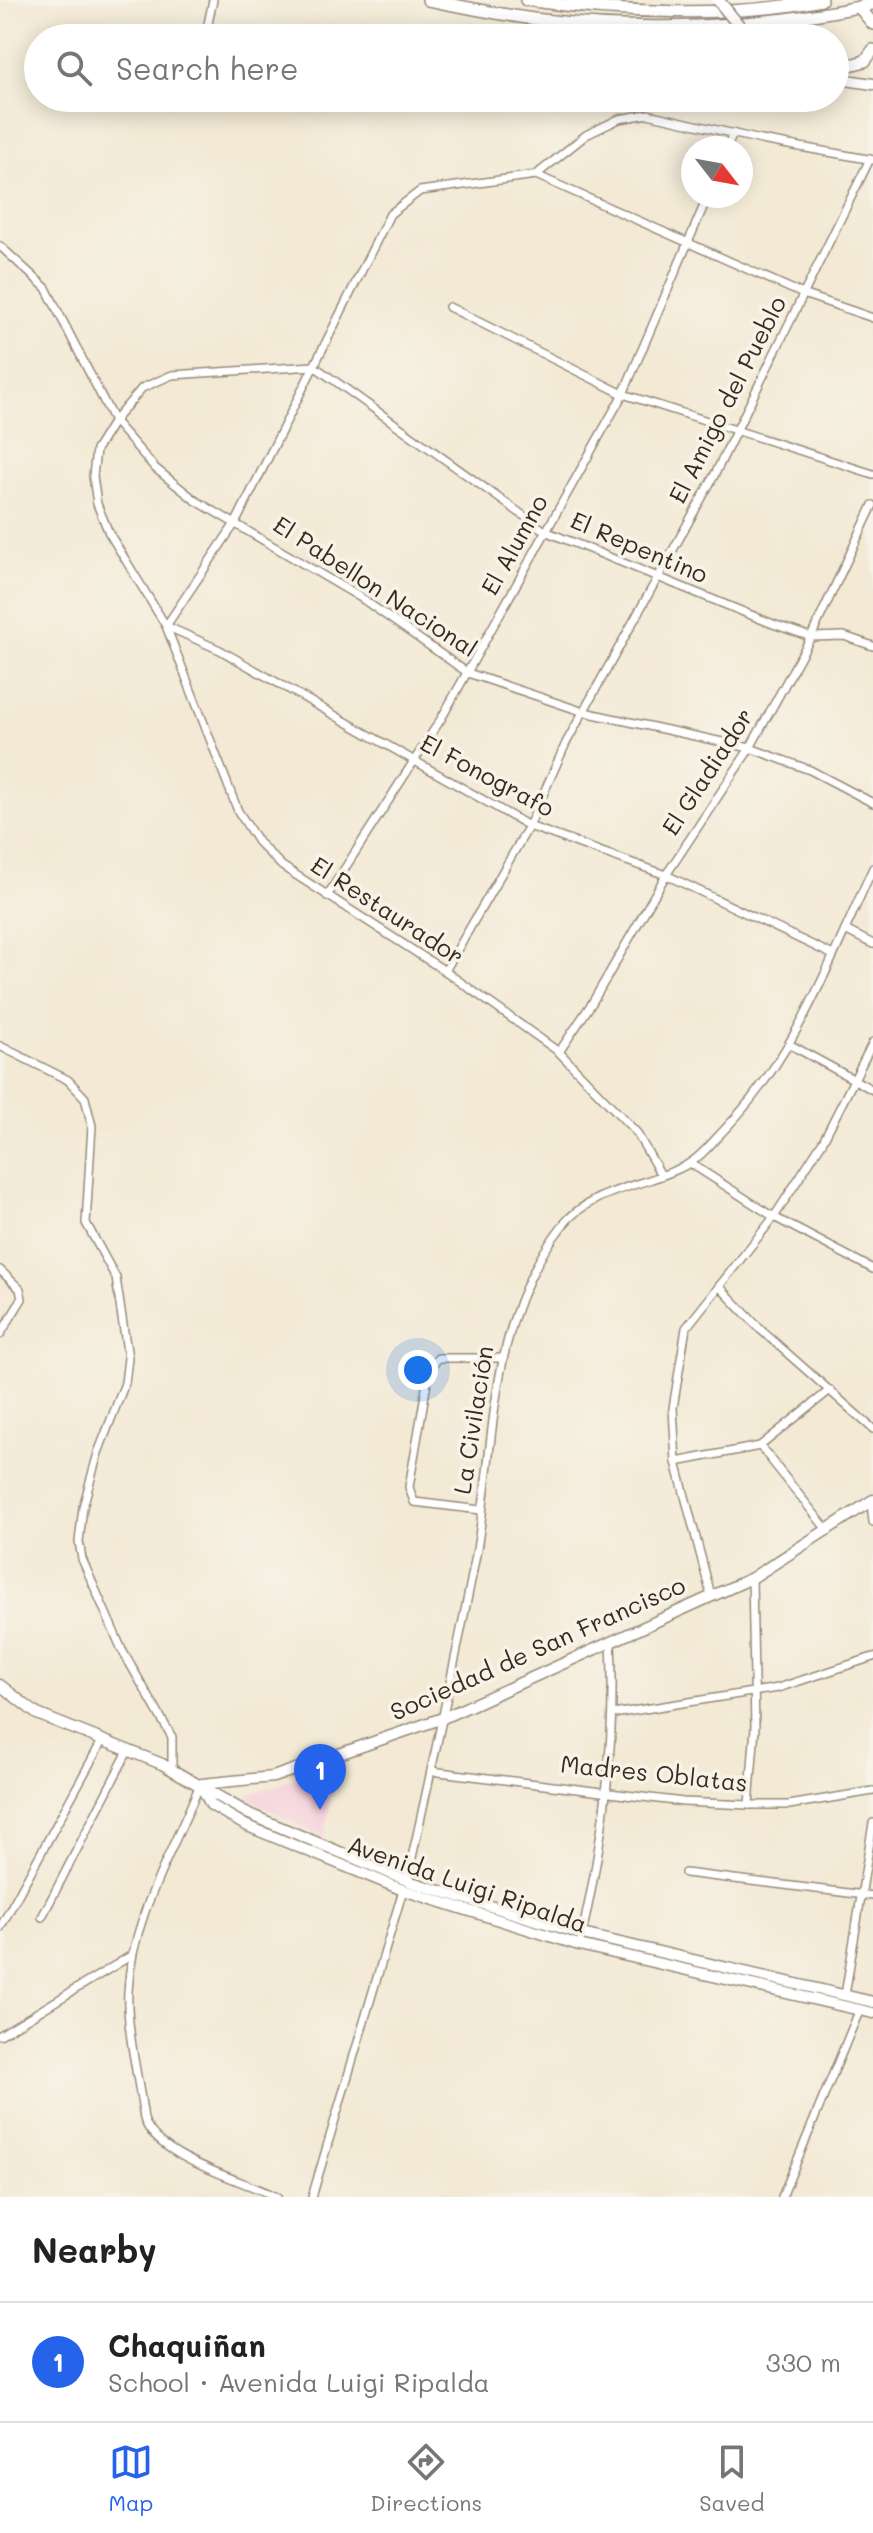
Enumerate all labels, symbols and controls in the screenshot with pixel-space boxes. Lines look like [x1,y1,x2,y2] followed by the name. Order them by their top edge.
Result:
[24,24,849,112] search box
[52,46,96,90] icon: search
[116,48,299,88] text: Search here
[681,136,753,208] north arrow
[661,291,792,508] street label: El Amigo del Pueblo
[473,489,554,600] street label: El Alumno
[566,504,713,589] street label: El Repentino
[268,508,484,663] street label: El Pabellon Nacional
[654,702,759,841] street label: El Gladiador
[415,726,560,823] street label: El Fonografo
[305,849,470,971] street label: El Restaurador
[445,1343,500,1496] street label: La Civilación
[398,1350,438,1390] your location
[385,1568,690,1727] street label: Sociedad de San Francisco
[294,1744,346,1810] pin: 1
[559,1747,749,1798] street label: Madres Oblatas
[344,1828,591,1939] street label: Avenida Luigi Ripalda
[32,2227,157,2272] text: Nearby
[108,2325,266,2365] text: Chaquiñan
[52,2345,64,2379] text: 1
[765,2345,841,2379] text: 330 m
[108,2365,490,2399] text: School · Avenida Luigi Ripalda
[109,2440,153,2517] tab: Map
[370,2440,482,2517] tab: Directions
[699,2440,764,2517] tab: Saved

